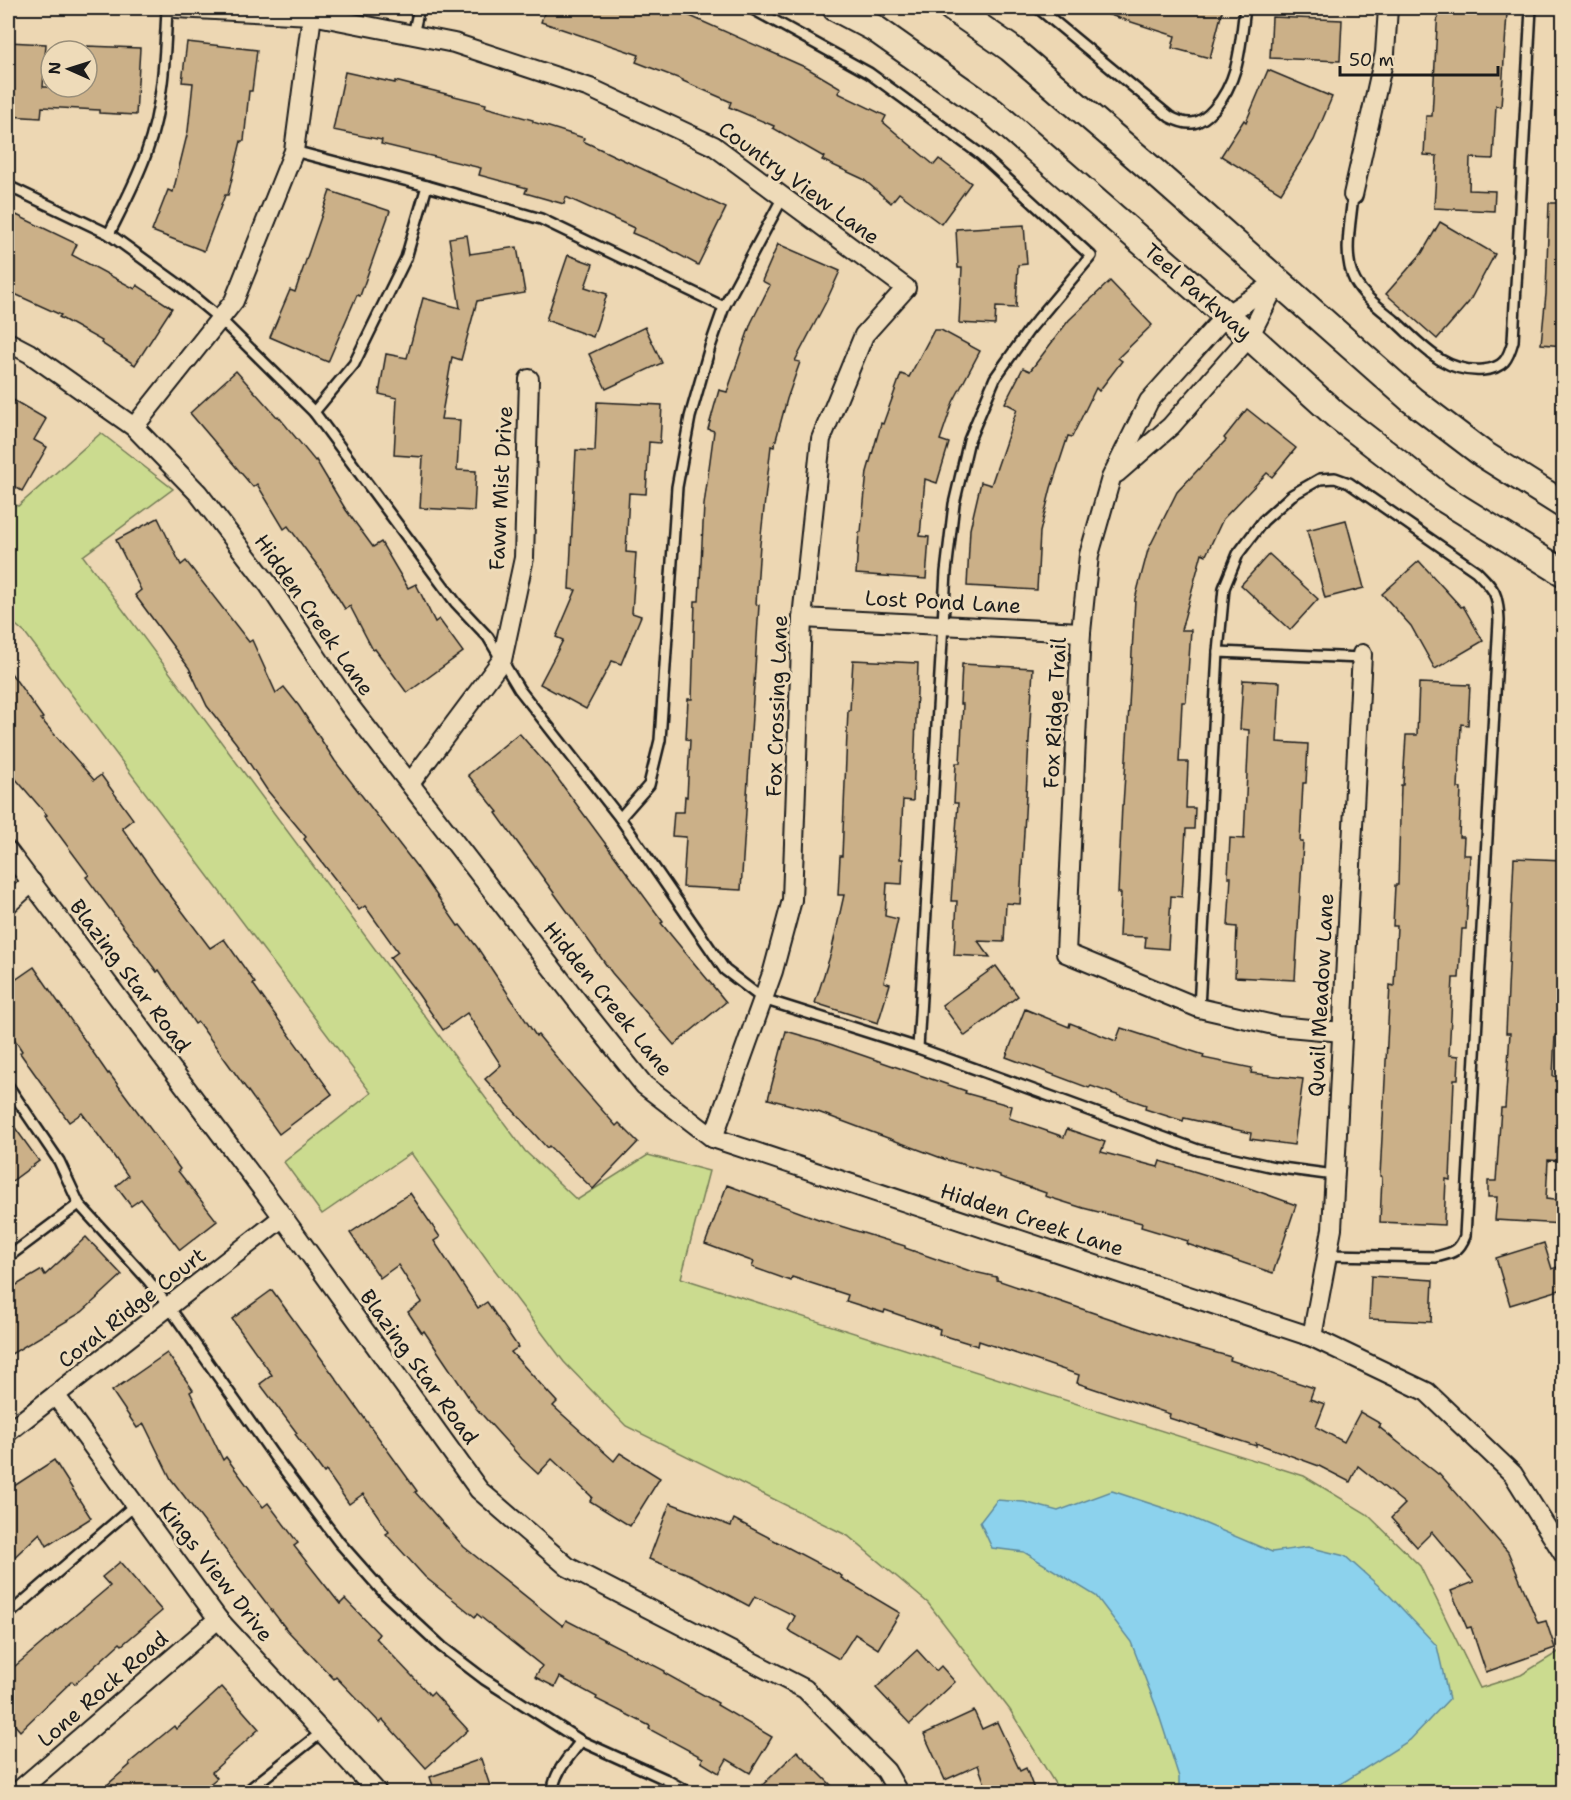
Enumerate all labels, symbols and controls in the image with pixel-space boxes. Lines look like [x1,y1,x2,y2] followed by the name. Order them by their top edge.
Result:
[39,39,99,99] north arrow
[1340,39,1498,77] scale bar
[1349,48,1394,72] text: 50 m
[44,61,65,75] text: N
[713,115,885,251] street label: Country View Lane
[1138,237,1258,347] street label: Teel Parkway
[483,405,519,571] street label: Fawn Mist Drive
[248,529,380,701] street label: Hidden Creek Lane
[864,584,1022,620] street label: Lost Pond Lane
[760,614,794,798] street label: Fox Crossing Lane
[1037,636,1073,789] street label: Fox Ridge Trail
[1302,892,1340,1098] street label: Quail Meadow Lane
[63,894,197,1058] street label: Blazing Star Road
[537,916,679,1082] street label: Hidden Creek Lane
[937,1177,1127,1263] street label: Hidden Creek Lane
[52,1241,212,1375] street label: Coral Ridge Court
[353,1284,485,1450] street label: Blazing Star Road
[153,1496,279,1648] street label: Kings View Drive
[32,1625,174,1753] street label: Lone Rock Road

